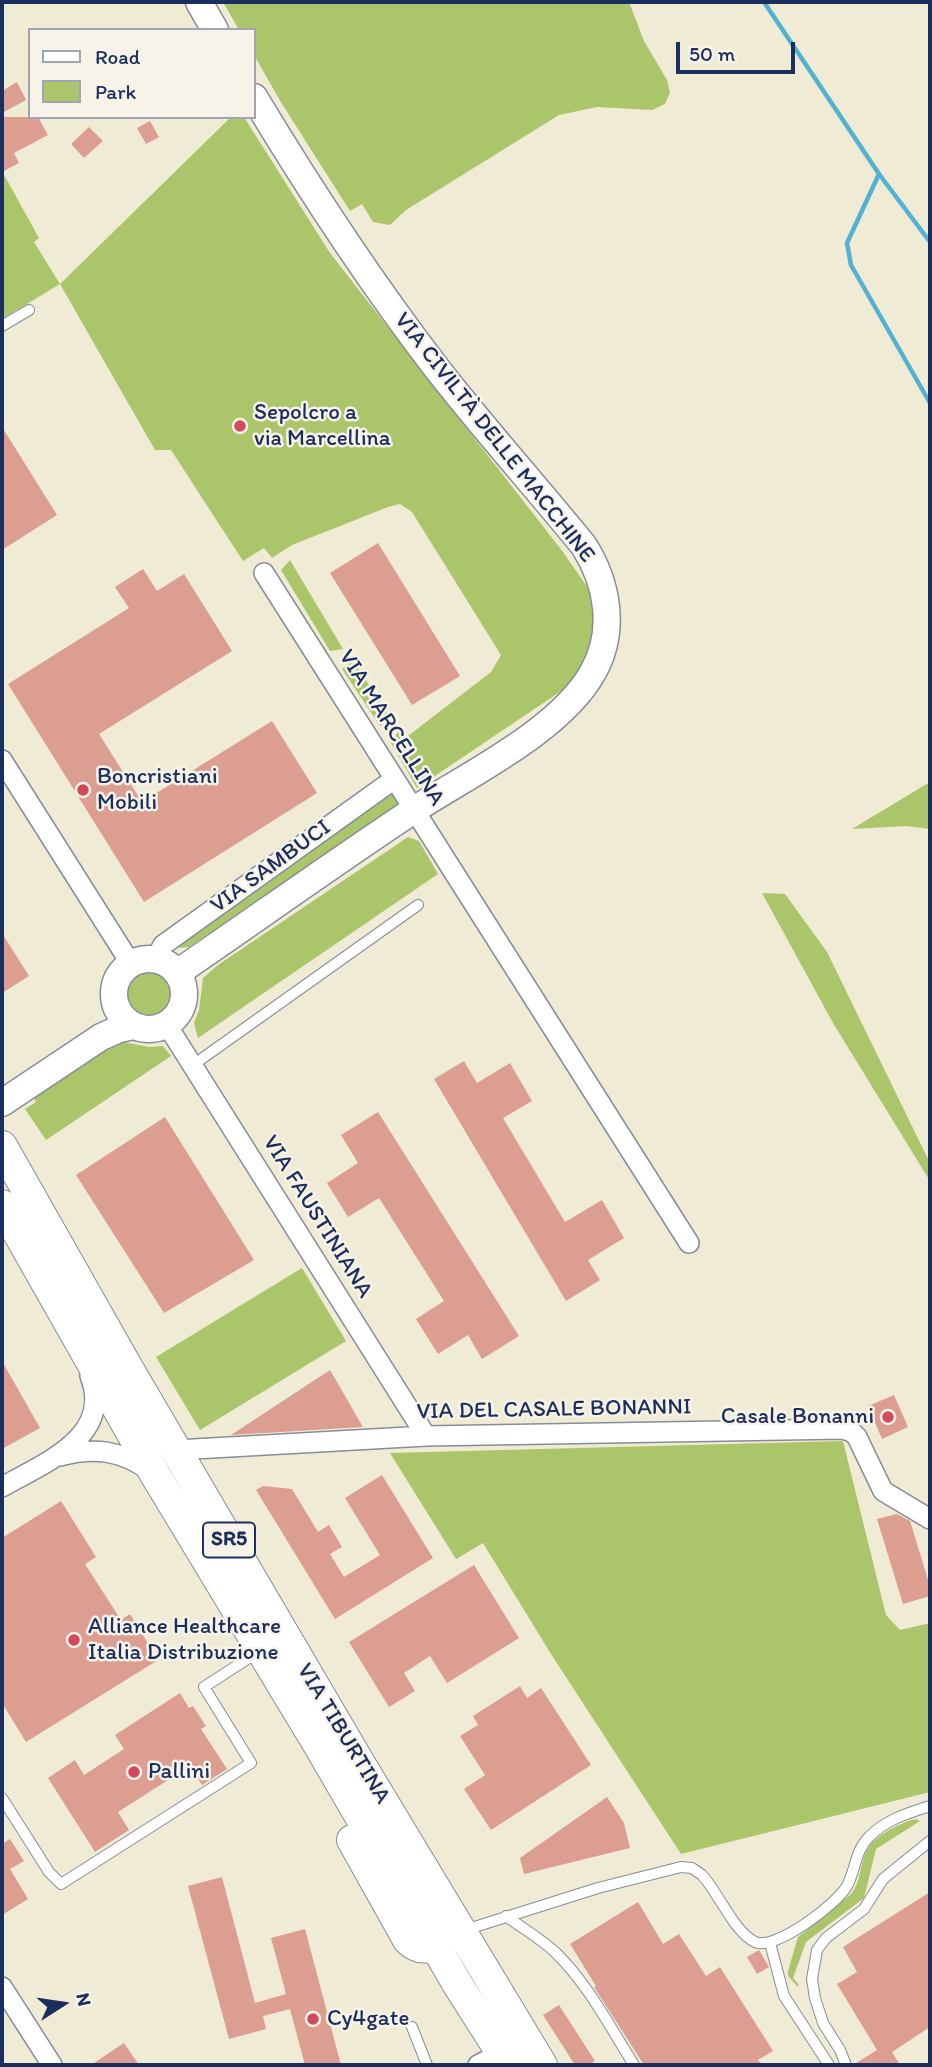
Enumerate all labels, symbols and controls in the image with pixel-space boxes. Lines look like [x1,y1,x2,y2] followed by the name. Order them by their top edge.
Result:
[28,28,256,119] legend
[680,28,799,72] scale bar
[689,41,735,66] text: 50 m
[95,44,140,69] text: Road
[95,79,136,104] text: Park
[388,307,600,569] street label: VIA CIVILTÀ DELLE MACCHINE
[254,399,391,453] place label: Sepolcro a via Marcellina
[232,418,248,434] marker: Sepolcro a via Marcellina
[332,645,450,811] street label: VIA MARCELLINA
[97,763,218,817] place label: Boncristiani Mobili
[75,782,91,798] marker: Boncristiani Mobili
[205,814,337,920] street label: VIA SAMBUCI
[256,1131,378,1303] street label: VIA FAUSTINIANA
[416,1394,692,1426] street label: VIA DEL CASALE BONANNI
[721,1403,874,1431] place label: Casale Bonanni
[880,1409,896,1425] marker: Casale Bonanni
[203,1522,255,1558] road number: SR5
[88,1613,281,1667] place label: Alliance Healthcare Italia Distribuzione
[66,1632,82,1648] marker: Alliance Healthcare Italia Distribuzione
[290,1659,396,1809] street label: VIA TIBURTINA
[148,1758,210,1786] place label: Pallini
[126,1764,142,1780] marker: Pallini
[28,1969,98,2039] north arrow
[71,1991,97,2008] text: N
[327,2005,409,2033] place label: Cy4gate
[305,2011,321,2027] marker: Cy4gate

